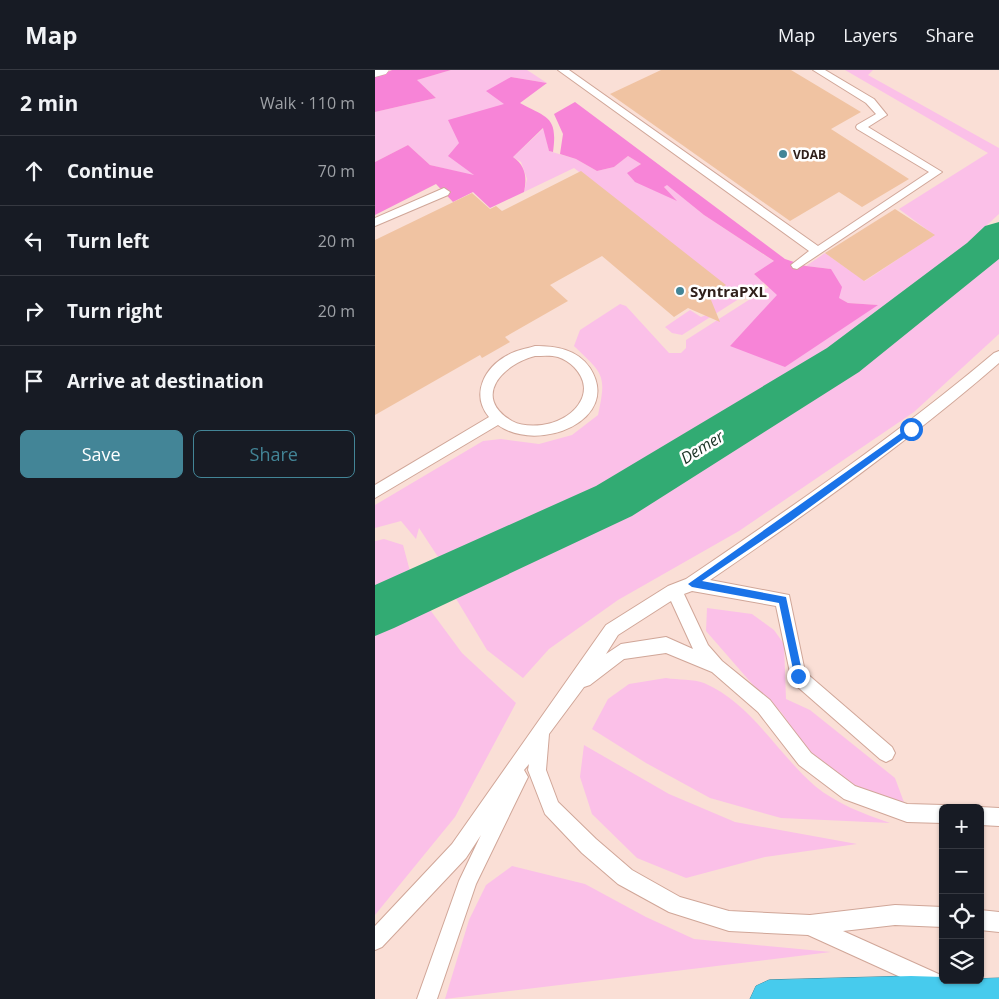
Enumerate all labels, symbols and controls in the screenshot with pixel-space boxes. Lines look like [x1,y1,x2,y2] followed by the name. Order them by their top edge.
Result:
[25,18,77,51] text: Map
[778,23,815,47] text: Map
[843,23,898,47] text: Layers
[926,23,974,47] text: Share
[20,89,78,117] text: 2 min
[260,92,355,114] text: Walk · 110 m
[793,146,826,163] place label: VDAB
[777,148,789,160] marker: VDAB
[20,157,48,185] icon: ahead
[67,158,154,184] text: Continue
[318,160,355,182] text: 70 m
[20,227,48,255] icon: left
[67,228,149,254] text: Turn left
[318,230,355,252] text: 20 m
[690,281,767,301] place label: SyntraPXL
[674,285,686,297] marker: SyntraPXL
[20,297,48,325] icon: right
[67,298,162,324] text: Turn right
[318,300,355,322] text: 20 m
[20,367,48,395] icon: arrive
[67,368,264,394] text: Arrive at destination
[900,418,923,441] route start
[676,425,728,469] water label: Demer
[20,430,183,478] button: Save
[193,430,355,478] button: Share
[787,665,810,688] route end
[939,804,984,984] map controls
[939,804,984,849] button: +
[939,849,984,894] button: −
[939,894,984,939] button: locate
[939,939,984,984] button: layers

